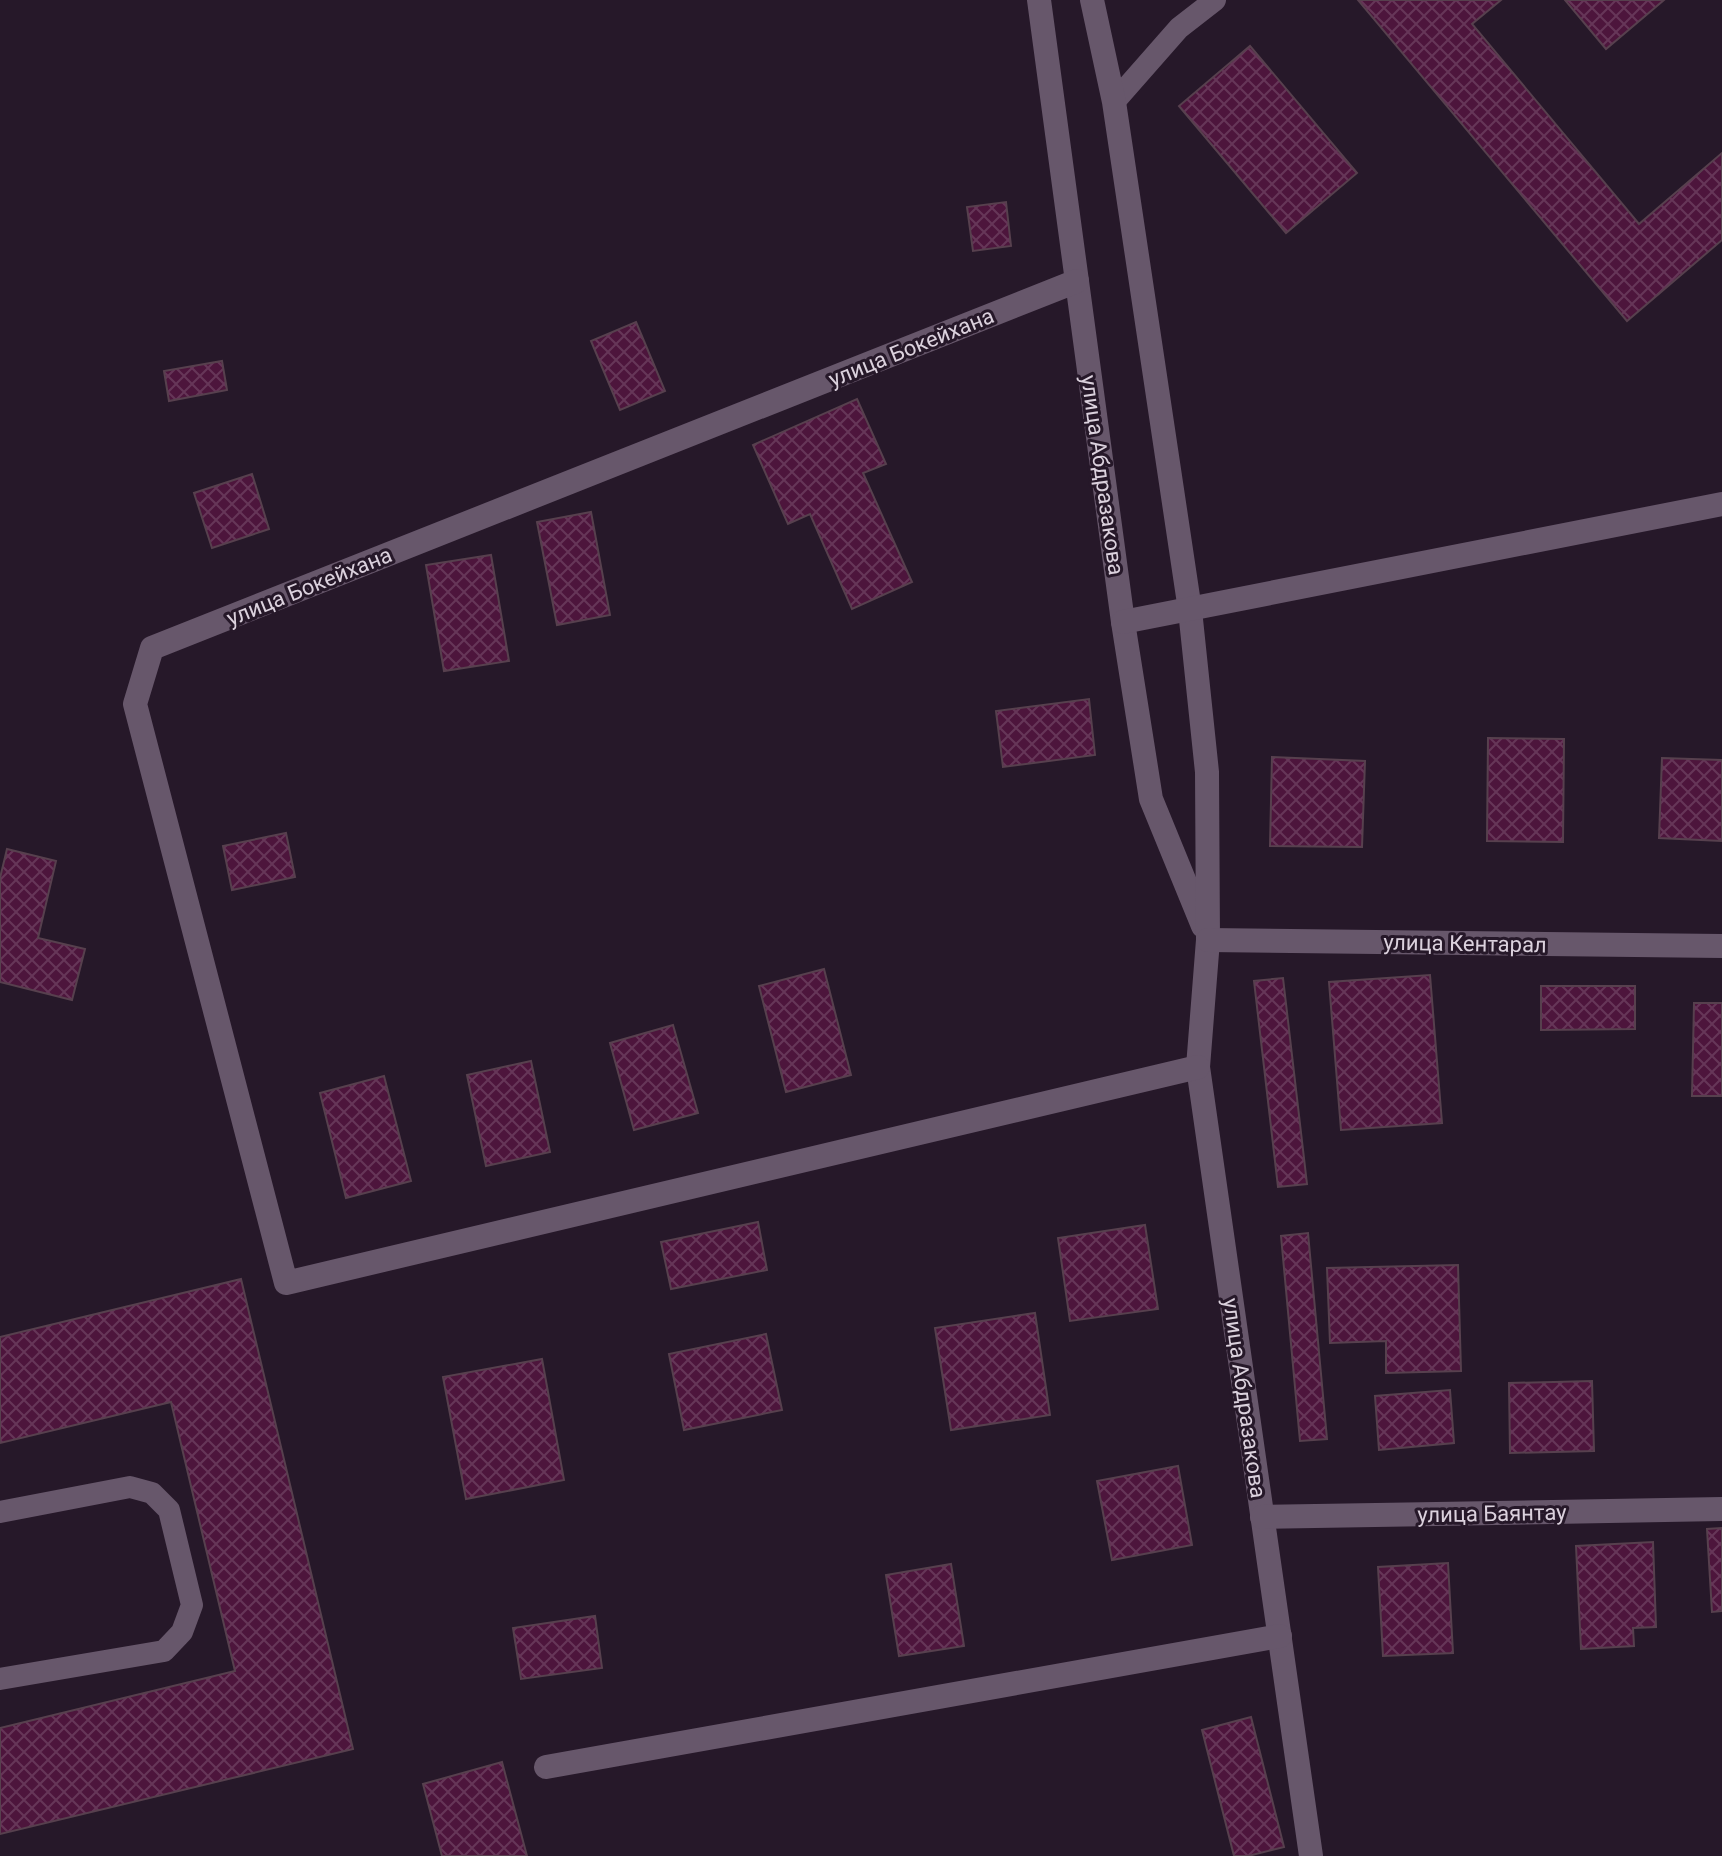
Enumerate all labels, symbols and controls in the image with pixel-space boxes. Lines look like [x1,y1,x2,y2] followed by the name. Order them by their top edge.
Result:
[825,303,997,392] street label: улица Бокейхана
[1076,373,1129,577] street label: улица Абдразакова
[223,542,395,631] street label: улица Бокейхана
[1383,930,1547,957] street label: улица Кентарал
[1218,1296,1271,1500] street label: улица Абдразакова
[1417,1500,1567,1527] street label: улица Баянтау

